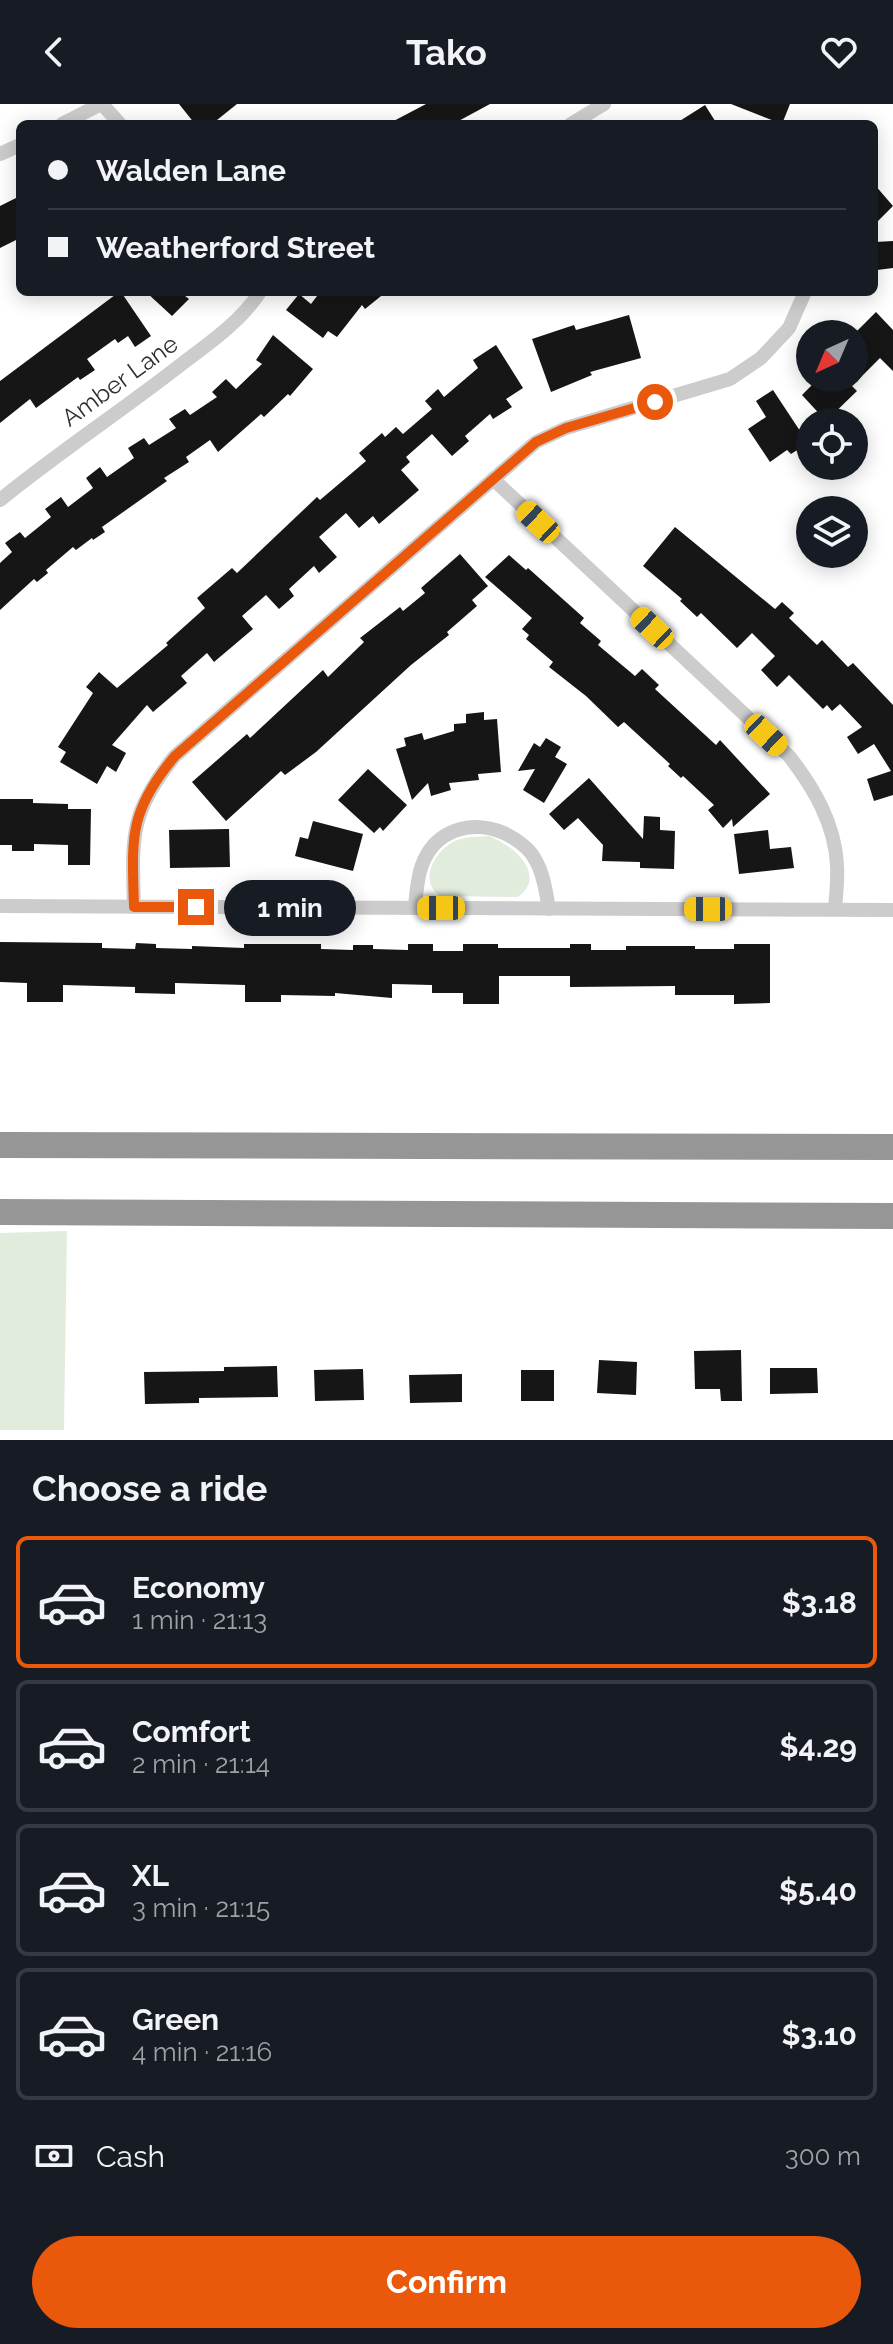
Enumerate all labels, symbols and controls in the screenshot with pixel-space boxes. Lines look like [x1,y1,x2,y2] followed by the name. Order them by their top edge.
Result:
[32,30,76,74] icon: back
[817,30,861,74] icon: heart
[406,31,487,73] text: Tako
[96,153,286,188] text: Walden Lane
[96,230,375,265] text: Weatherford Street
[796,320,868,392] north arrow
[796,320,868,568] map controls
[56,329,183,432] street label: Amber Lane
[637,384,673,420] route start
[796,408,868,480] button: locate
[796,496,868,568] button: layers
[512,497,564,547] car
[626,603,678,653] car
[740,710,792,760] car
[224,879,356,935] callout: 1 min
[178,889,214,925] route end
[257,893,323,923] text: 1 min
[417,896,465,920] car
[684,897,732,921] car
[32,1467,267,1509] text: Choose a ride
[36,1566,108,1638] icon: car
[132,1570,265,1605] text: Economy
[782,1585,857,1620] text: $3.18
[132,1605,267,1635] text: 1 min · 21:13
[36,1710,108,1782] icon: car
[132,1714,251,1749] text: Comfort
[780,1729,857,1764] text: $4.29
[132,1749,270,1779] text: 2 min · 21:14
[36,1854,108,1926] icon: car
[132,1858,169,1893] text: XL
[779,1873,857,1908] text: $5.40
[132,1893,270,1923] text: 3 min · 21:15
[36,1998,108,2070] icon: car
[132,2002,219,2037] text: Green
[781,2017,857,2052] text: $3.10
[132,2037,272,2067] text: 4 min · 21:16
[32,2134,76,2178] icon: cash
[96,2139,165,2174] text: Cash
[785,2141,861,2171] text: 300 m
[32,2236,861,2328] button: Confirm

